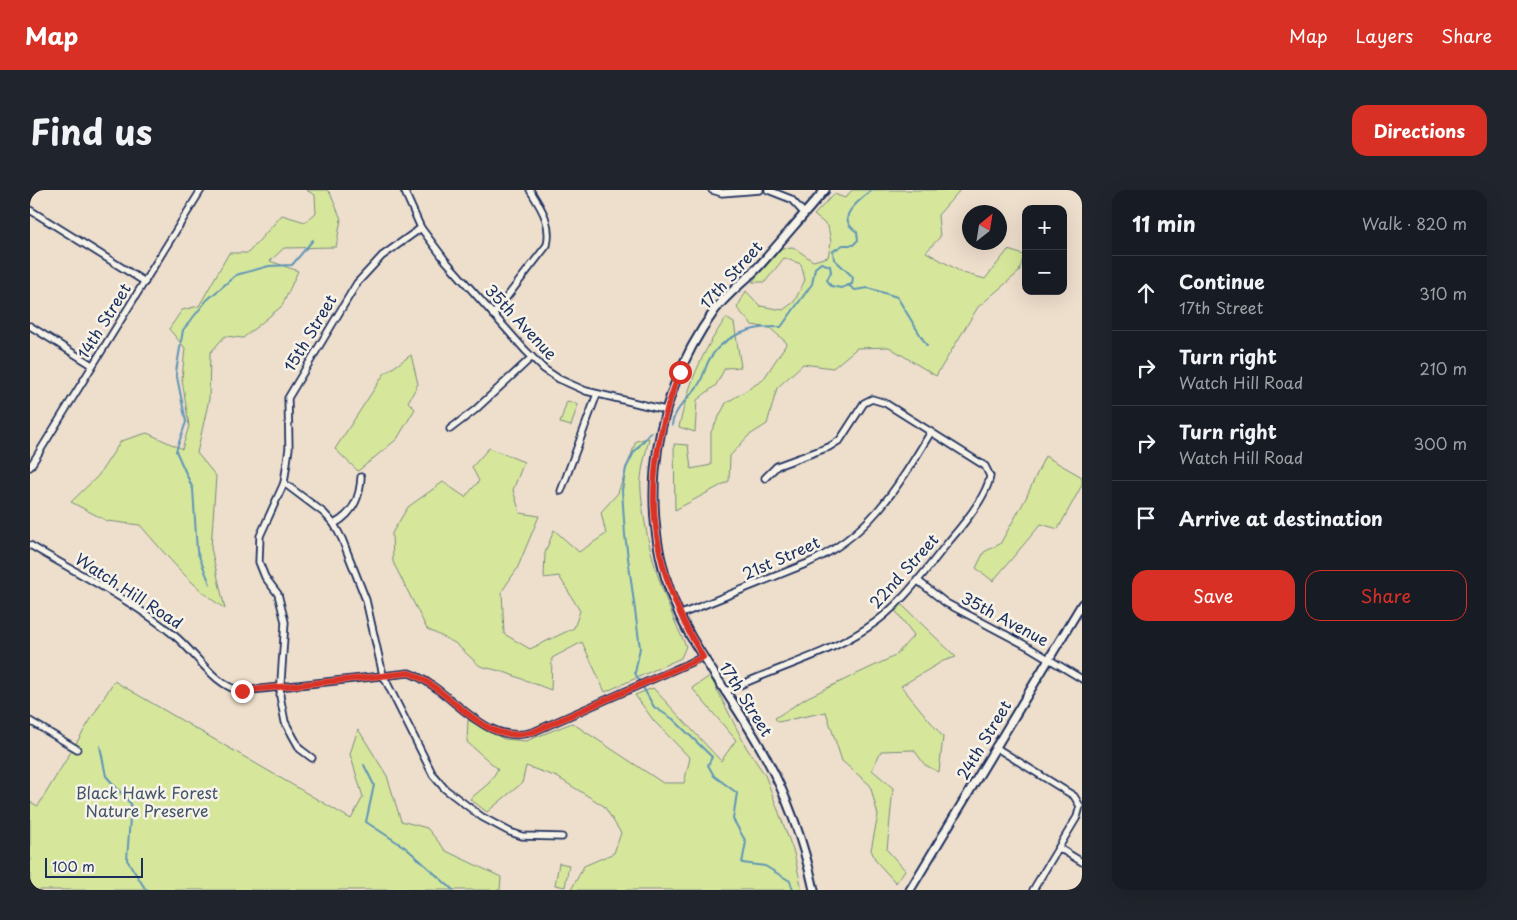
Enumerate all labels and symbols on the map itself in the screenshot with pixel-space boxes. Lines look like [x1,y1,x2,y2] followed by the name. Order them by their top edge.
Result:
[962,205,1007,250] north arrow
[693,235,768,314] street label: 17th Street
[70,278,136,363] street label: 14th Street
[480,278,563,365] street label: 35th Avenue
[277,289,342,376] street label: 15th Street
[669,361,692,384] route start
[863,527,944,613] street label: 22nd Street
[738,529,824,585] street label: 21st Street
[71,546,188,634] street label: Watch Hill Road
[957,585,1054,651] street label: 35th Avenue
[714,656,780,741] street label: 17th Street
[231,680,254,703] route end
[950,695,1017,784] street label: 24th Street
[76,780,218,822] park label: Black Hawk Forest Nature Preserve
[45,855,142,878] scale bar

